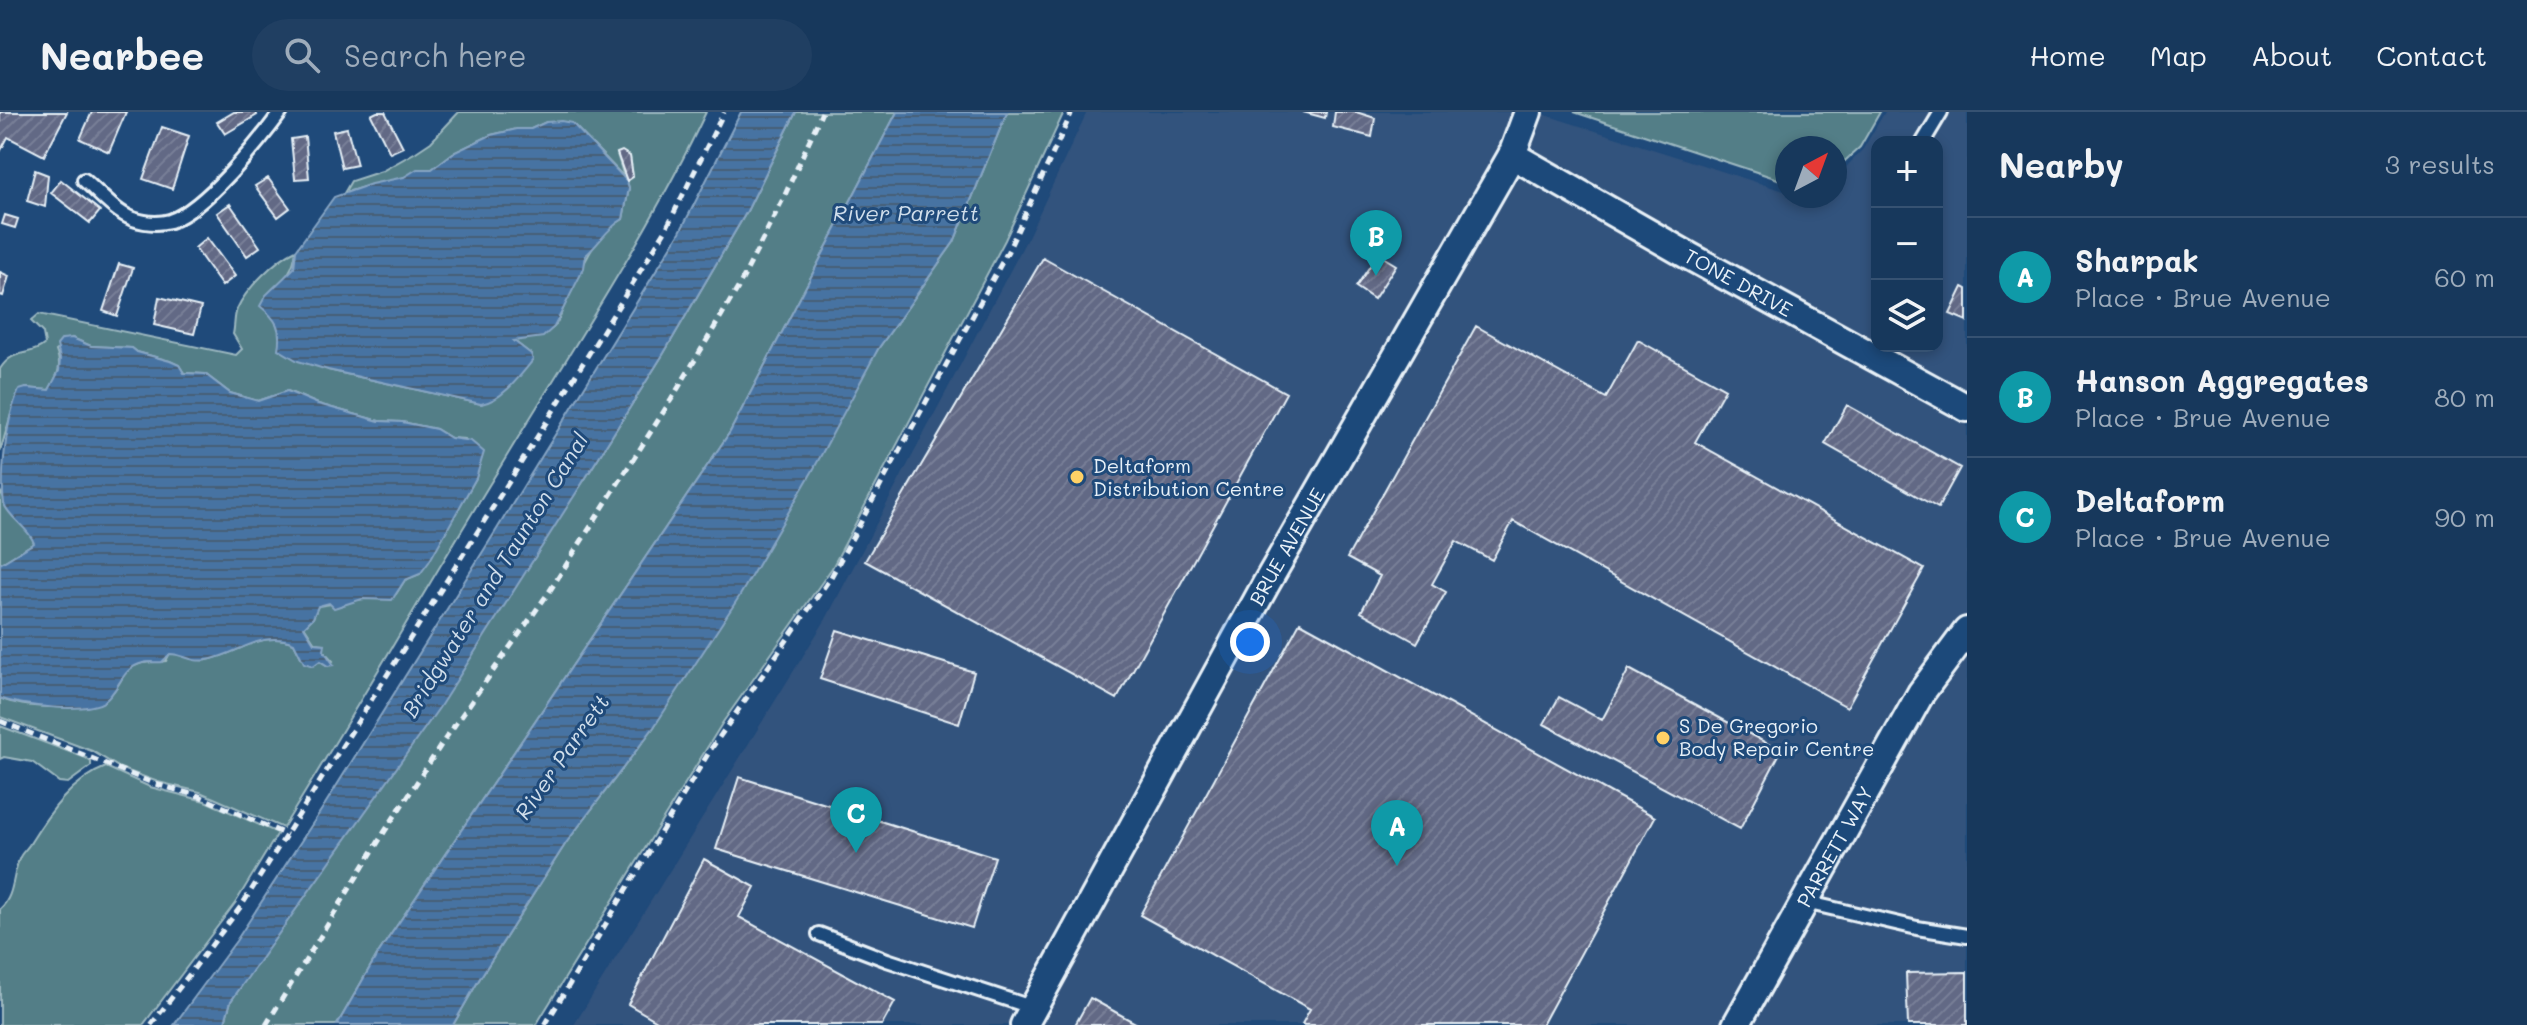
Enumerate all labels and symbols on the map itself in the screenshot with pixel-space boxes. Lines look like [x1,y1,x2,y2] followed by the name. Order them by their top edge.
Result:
[1775,136,1847,208] north arrow
[833,198,979,227] water label: River Parrett
[1350,210,1402,276] pin: B
[1680,242,1797,322] street label: TONE DRIVE
[395,427,595,722] water label: Bridgwater and Taunton Canal
[1093,452,1284,501] place label: Deltaform Distribution Centre
[1068,468,1086,486] marker: Deltaform Distribution Centre
[1243,483,1330,610] street label: BRUE AVENUE
[1230,622,1270,662] your location
[508,688,615,825] water label: River Parrett
[1679,712,1874,761] place label: S De Gregorio Body Repair Centre
[1654,729,1672,747] marker: S De Gregorio Body Repair Centre
[1790,781,1879,912] street label: PARRETT WAY
[830,787,882,853] pin: C
[1371,800,1423,866] pin: A

